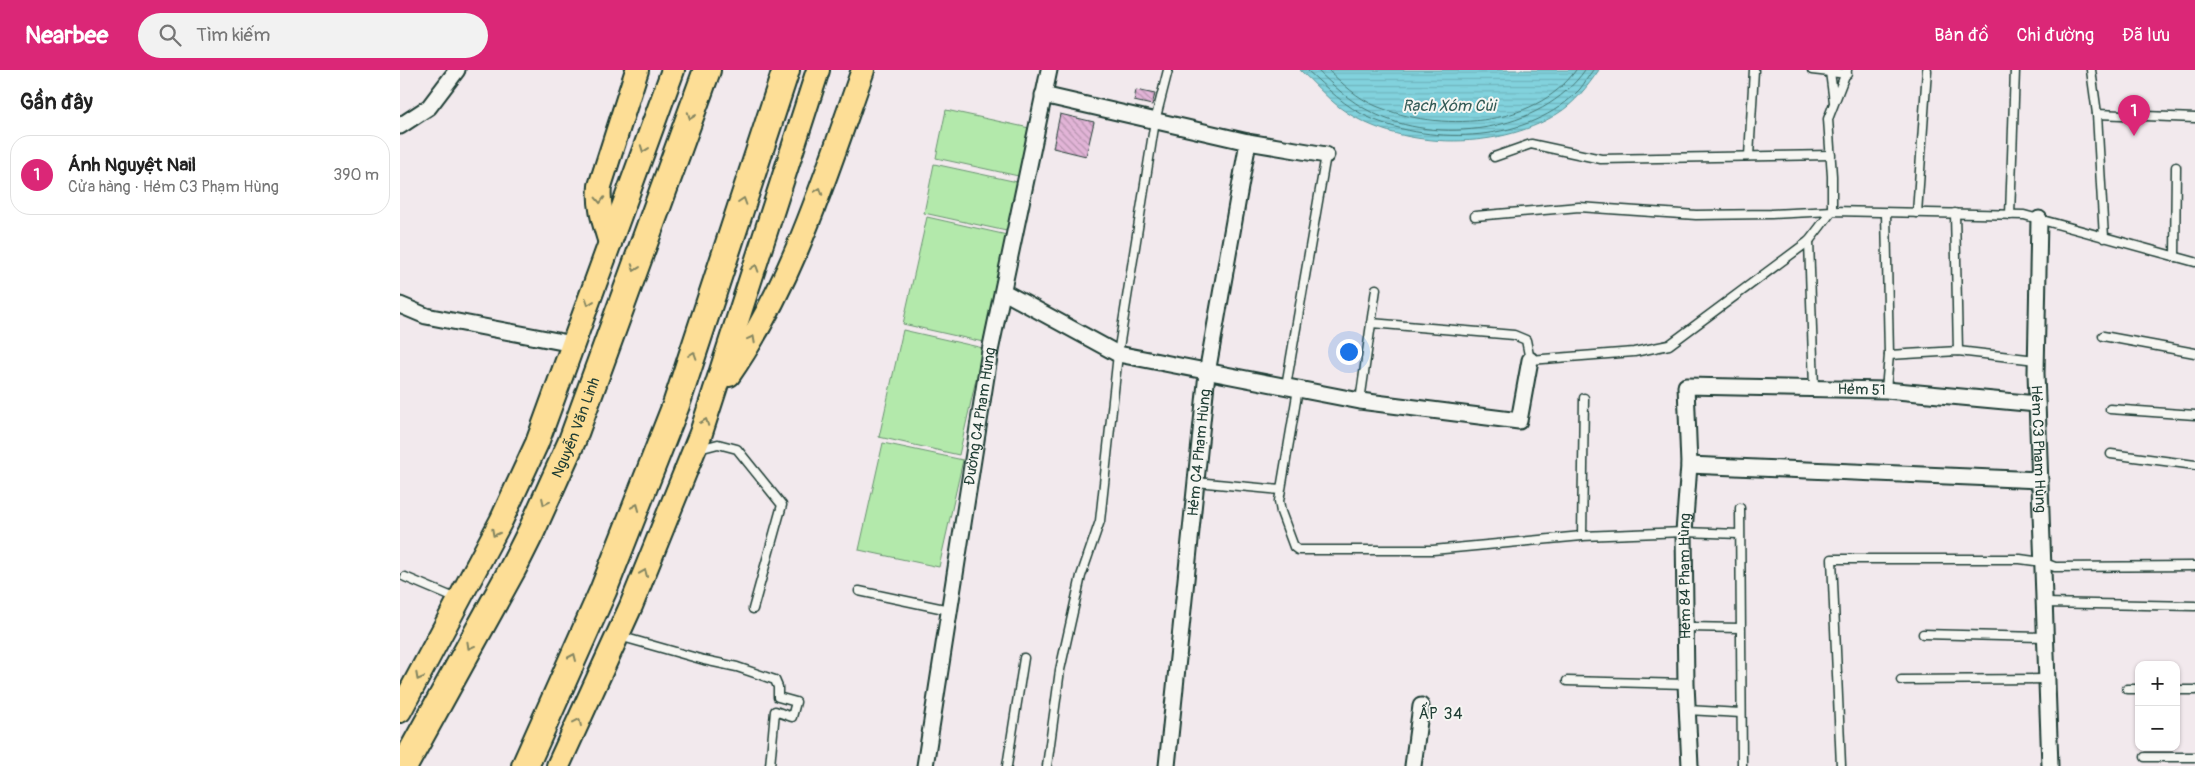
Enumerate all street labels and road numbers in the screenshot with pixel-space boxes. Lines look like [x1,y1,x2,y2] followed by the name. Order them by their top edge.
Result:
[960,345,1000,487] street label: Đường C4 Phạm Hủng
[547,375,604,481] street label: Nguyễn Văn Linh
[1837,380,1886,399] street label: Hẻm 51
[2027,385,2050,513] street label: Hẻm C3 Phạm Hùng
[1183,388,1215,517] street label: Hẻm C4 Phạm Hùng
[1674,512,1695,639] street label: Hẻm 84 Phạm Hùng

